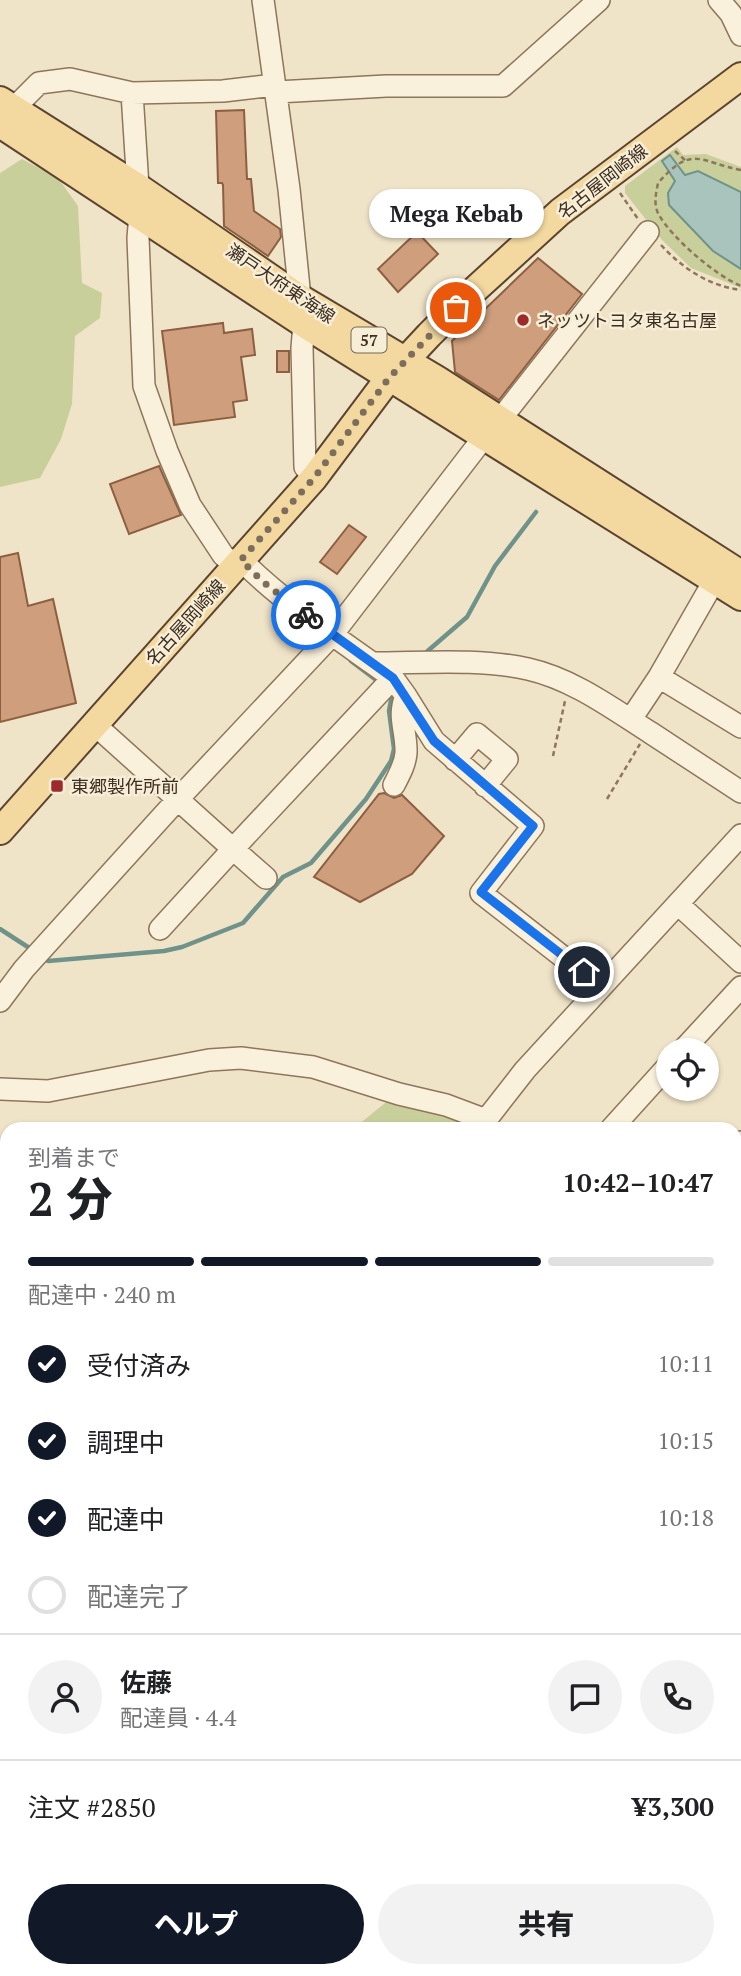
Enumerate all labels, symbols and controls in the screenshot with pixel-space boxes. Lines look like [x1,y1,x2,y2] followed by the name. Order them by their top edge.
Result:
[552,138,652,224] street label: 名古屋岡崎線
[368,189,544,238] callout: Mega Kebab
[390,198,523,229] text: Mega Kebab
[222,238,340,328] street label: 瀬戸大府東海線
[426,278,486,338] pin
[437,289,475,327] icon: bag
[537,308,717,332] place label: ネッツトヨタ東名古屋
[515,312,531,328] marker: ネッツトヨタ東名古屋
[352,328,386,352] road number: 57
[140,574,230,670] street label: 名古屋岡崎線
[271,580,341,650] courier
[287,596,325,634] icon: bike
[71,774,179,798] place label: 東郷製作所前
[49,778,65,794] marker: 東郷製作所前
[554,942,614,1002] pin
[565,953,603,991] icon: home
[656,1038,719,1101] map controls
[656,1038,719,1101] button: locate
[28,1142,120,1173] text: 到着まで
[562,1165,714,1199] text: 10:42–10:47
[28,1168,112,1229] text: 2 分
[28,1279,176,1310] text: 配達中 · 240 m
[28,1345,66,1383] icon: check
[87,1348,191,1382] text: 受付済み
[657,1348,714,1379] text: 10:11
[28,1422,66,1460] icon: check
[87,1425,165,1459] text: 調理中
[657,1425,714,1456] text: 10:15
[28,1499,66,1537] icon: check
[87,1502,165,1536] text: 配達中
[657,1502,714,1533] text: 10:18
[87,1579,191,1613] text: 配達完了
[28,1660,102,1734] button: person
[548,1660,622,1734] button: chat
[640,1660,714,1734] button: phone
[120,1665,172,1699] text: 佐藤
[120,1702,237,1733] text: 配達員 · 4.4
[633,1789,714,1823] text: ¥3,300
[28,1790,156,1824] text: 注文 #2850
[28,1884,364,1964] button: ヘルプ
[378,1884,714,1964] button: 共有

